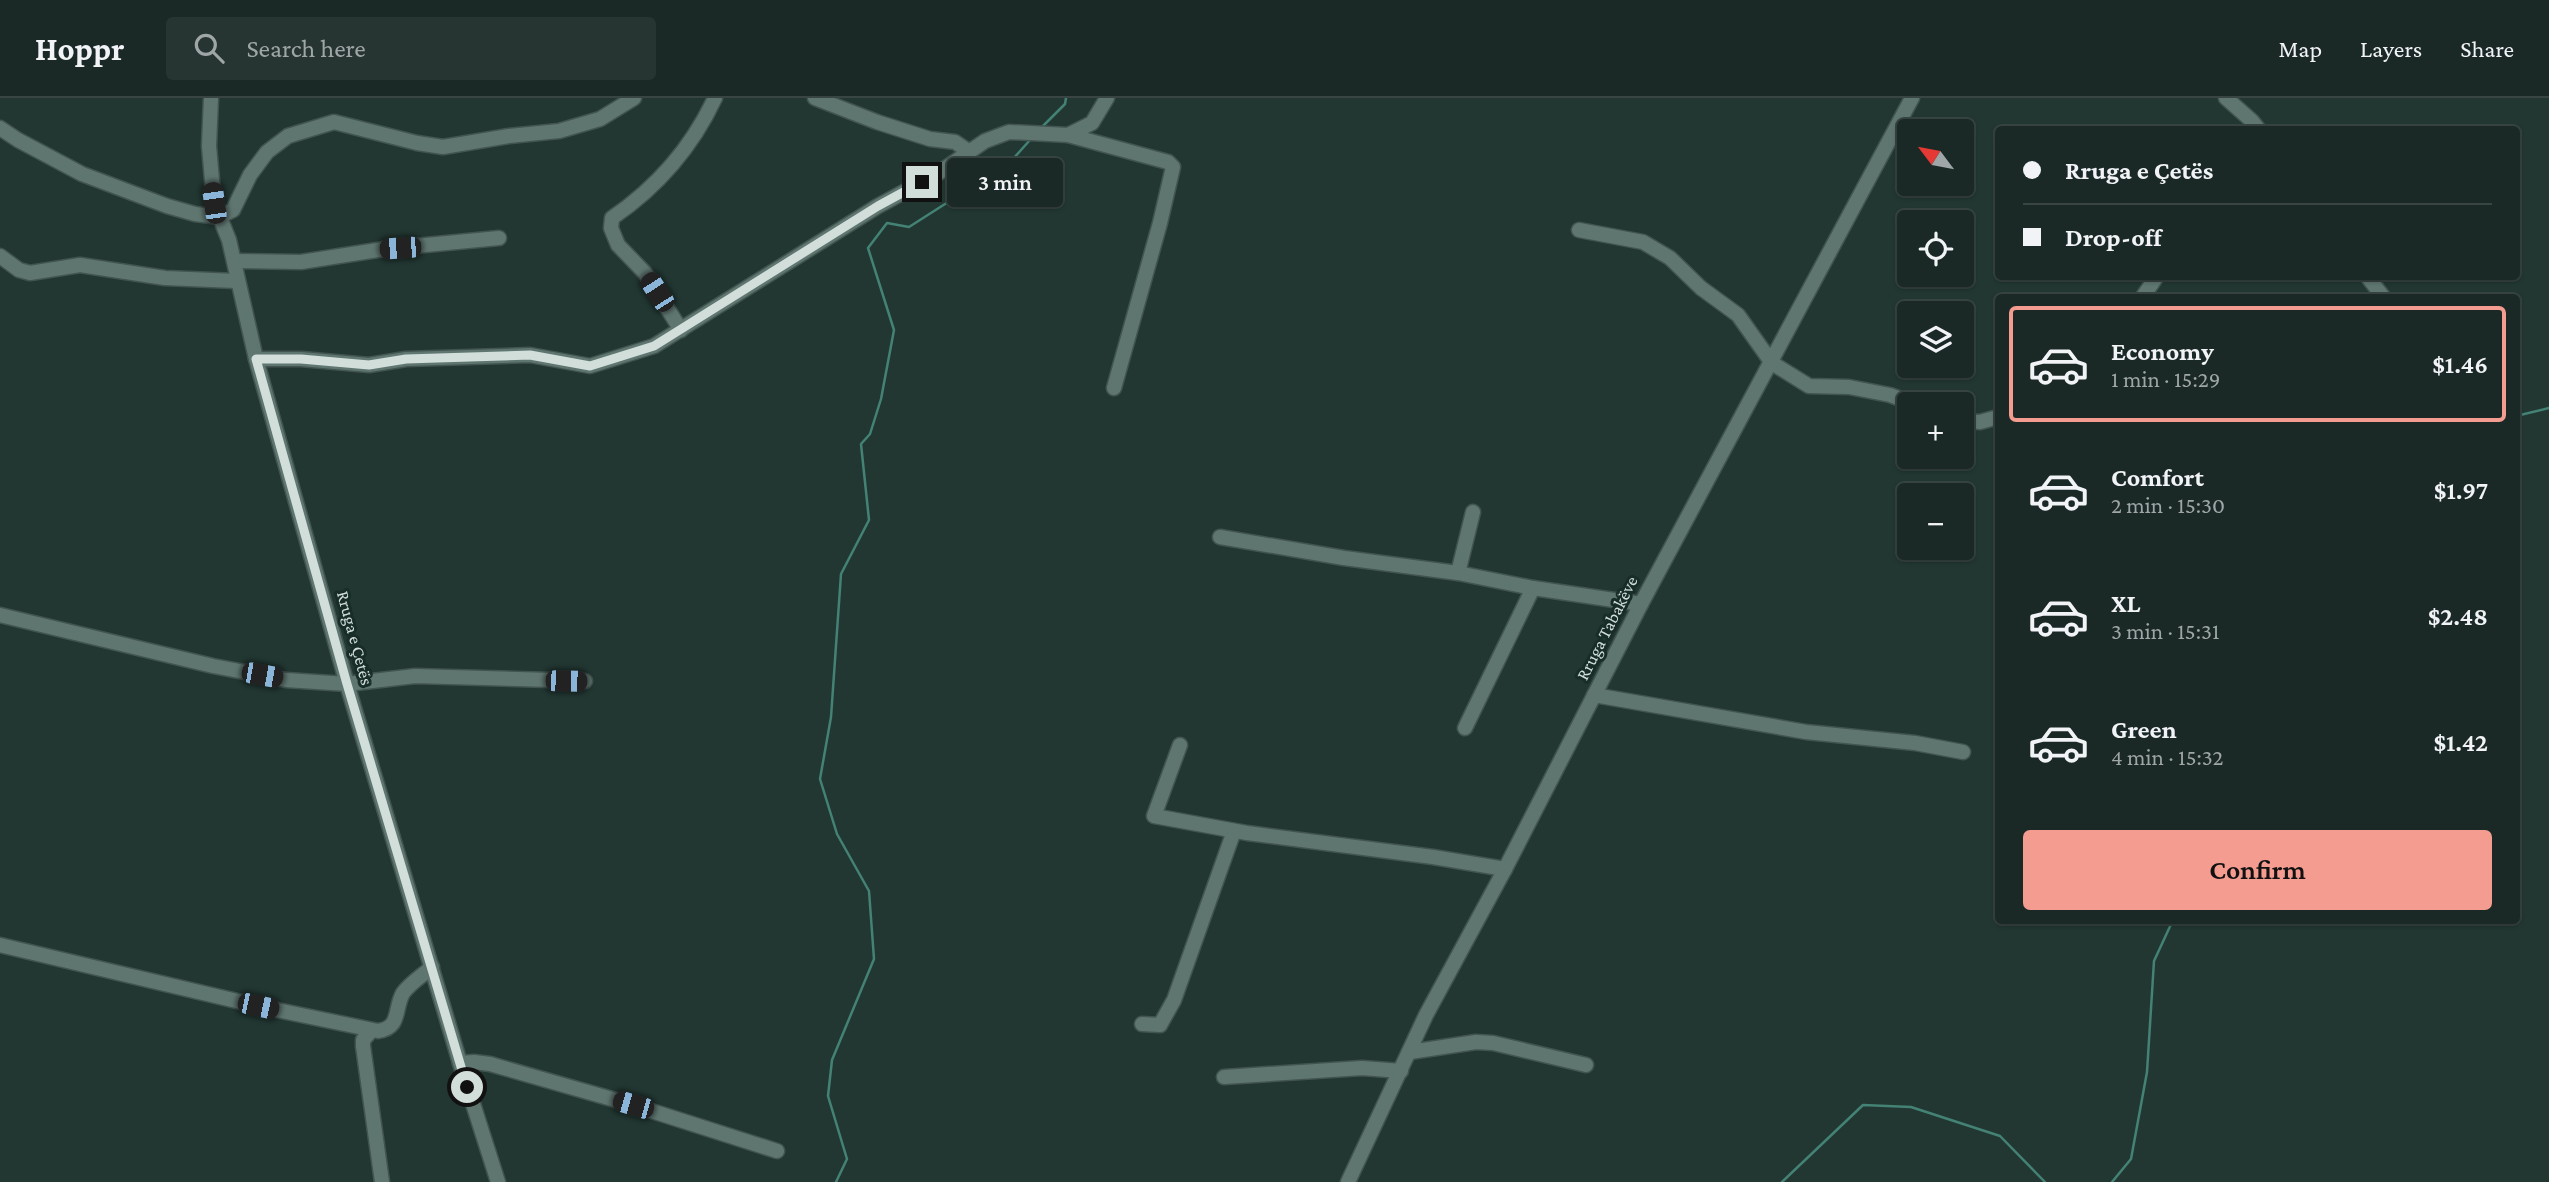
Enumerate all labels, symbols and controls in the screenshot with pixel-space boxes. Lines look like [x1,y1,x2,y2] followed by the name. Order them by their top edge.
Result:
[166,17,656,80] search box
[190,29,228,67] icon: search
[35,30,124,67] text: Hoppr
[246,34,366,63] text: Search here
[2278,35,2322,62] text: Map
[2360,35,2422,62] text: Layers
[2460,35,2514,62] text: Share
[1897,119,1974,196] north arrow
[1897,119,1974,560] map controls
[2065,156,2213,185] text: Rruga e Çetës
[946,158,1062,206] callout: 3 min
[906,166,938,198] route end
[978,169,1032,195] text: 3 min
[201,181,228,225] car
[1897,210,1974,287] button: locate
[2065,223,2162,252] text: Drop-off
[379,236,422,260] car
[637,269,678,315] car
[1897,301,1974,378] button: layers
[2027,333,2090,396] icon: car
[2111,337,2214,366] text: Economy
[2432,350,2488,379] text: $1.46
[2111,366,2220,392] text: 1 min · 15:29
[1897,392,1974,469] button: +
[2027,459,2090,522] icon: car
[2111,463,2204,492] text: Comfort
[2434,476,2488,505] text: $1.97
[1897,483,1974,560] button: −
[2111,492,2225,518] text: 2 min · 15:30
[1572,573,1642,683] street label: Rruga Tabakëve
[2027,585,2090,648] icon: car
[333,589,377,687] street label: Rruga e Çetës
[2111,589,2140,618] text: XL
[2428,602,2488,631] text: $2.48
[2111,618,2220,644] text: 3 min · 15:31
[240,661,285,689] car
[545,670,588,692] car
[2027,711,2090,774] icon: car
[2111,715,2177,744] text: Green
[2433,728,2488,757] text: $1.42
[2111,744,2224,770] text: 4 min · 15:32
[2023,830,2492,910] button: Confirm
[236,991,281,1021] car
[451,1071,483,1103] route start
[610,1089,657,1121] car

